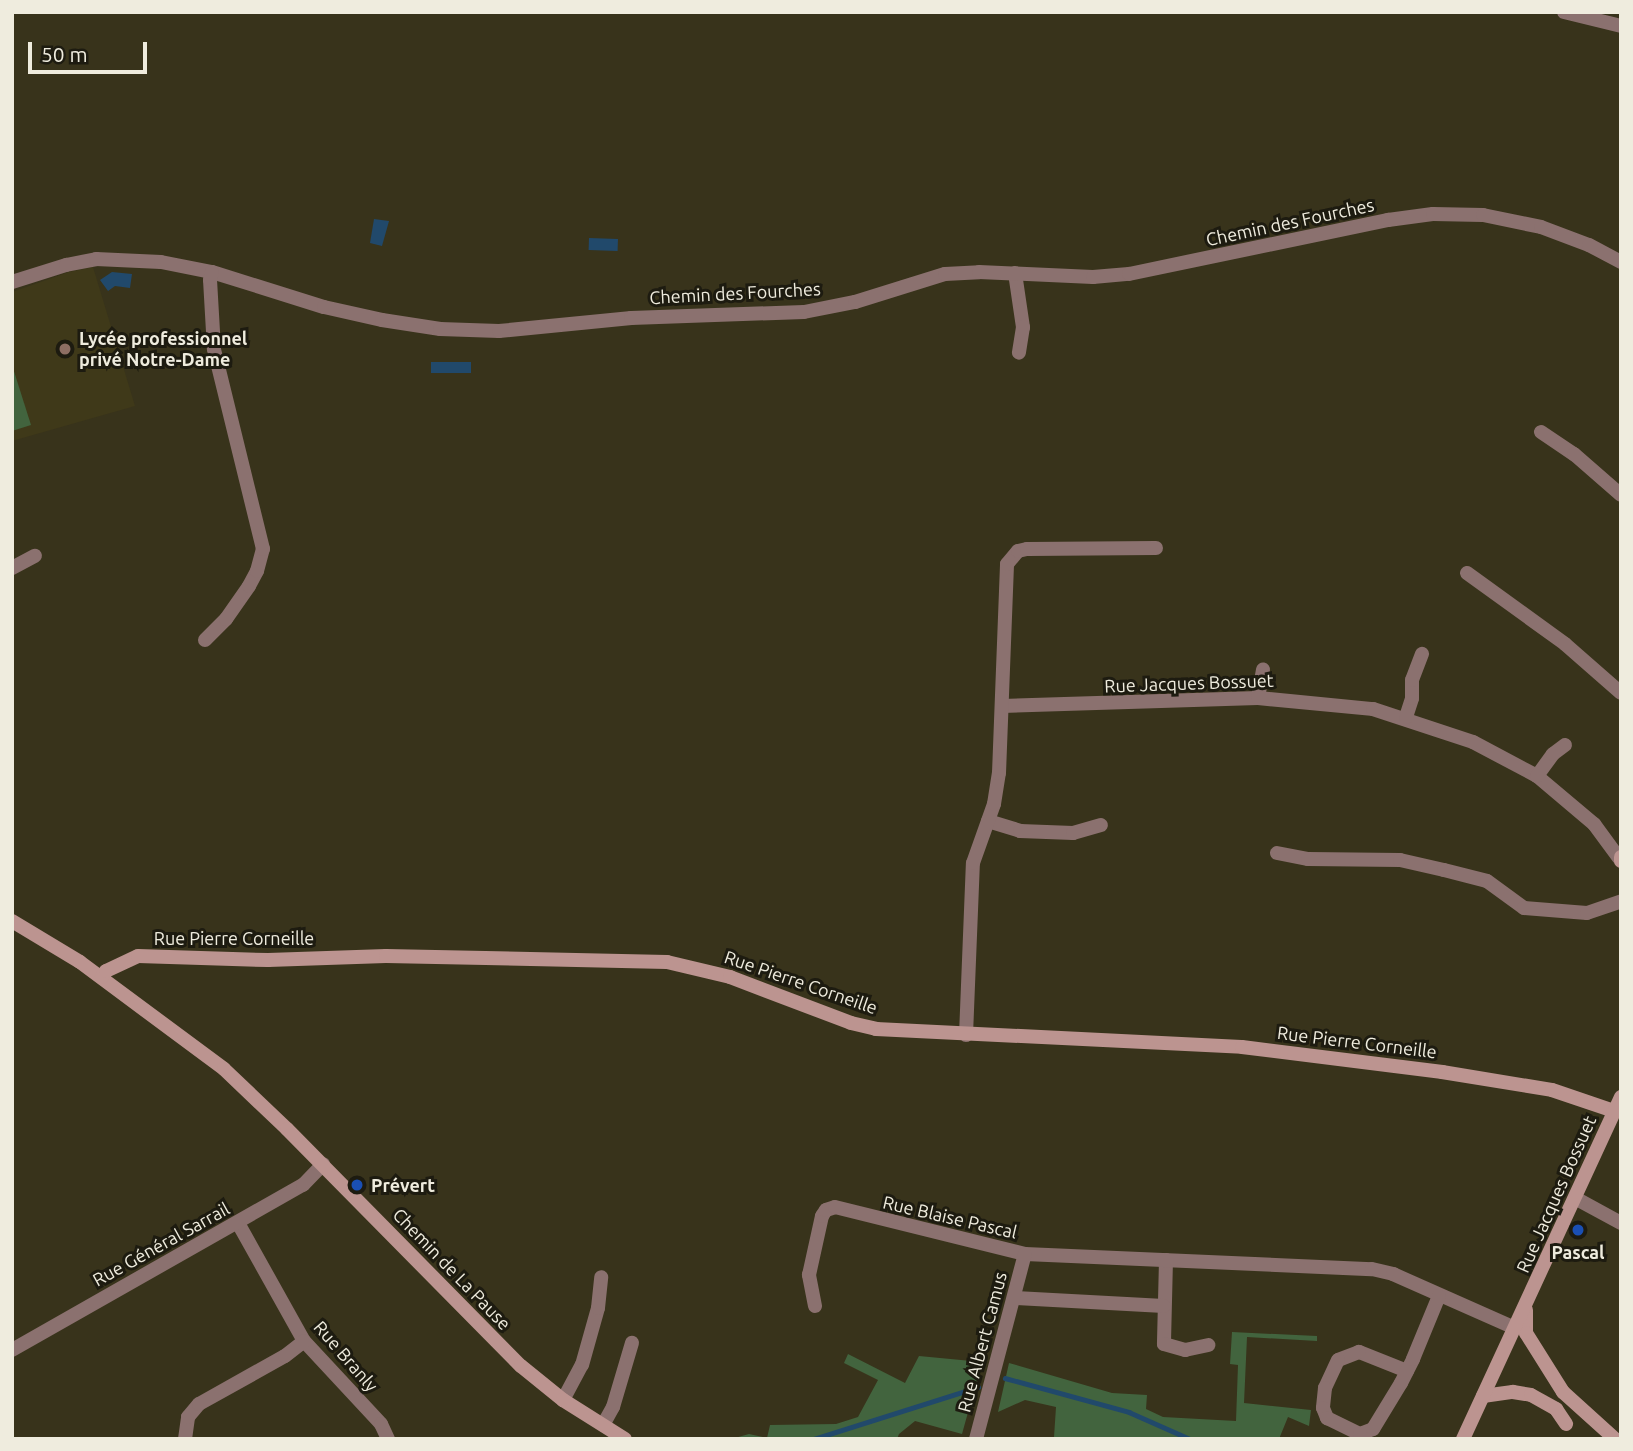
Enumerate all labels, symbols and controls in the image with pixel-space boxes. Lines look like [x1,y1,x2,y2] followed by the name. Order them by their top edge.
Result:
[32,28,150,72] scale bar
[41,42,88,66] text: 50 m
[1204,194,1376,250] street label: Chemin des Fourches
[649,278,821,308] street label: Chemin des Fourches
[79,328,247,370] place label: Lycée professionnel privé Notre-Dame
[57,341,73,357] marker: Lycée professionnel privé Notre-Dame
[1104,669,1274,697] street label: Rue Jacques Bossuet
[154,927,314,949] street label: Rue Pierre Corneille
[722,946,880,1018] street label: Rue Pierre Corneille
[1276,1021,1438,1063] street label: Rue Pierre Corneille
[1512,1112,1600,1276] street label: Rue Jacques Bossuet
[371,1174,435,1196] place label: Prévert
[349,1177,365,1193] marker: Prévert
[881,1191,1019,1243] street label: Rue Blaise Pascal
[89,1197,233,1291] street label: Rue Général Sarrail
[388,1204,516,1334] street label: Chemin de La Pause
[1570,1222,1586,1238] marker: Pascal
[1551,1241,1605,1263] place label: Pascal
[953,1269,1011,1415] street label: Rue Albert Camus
[309,1316,383,1396] street label: Rue Branly

